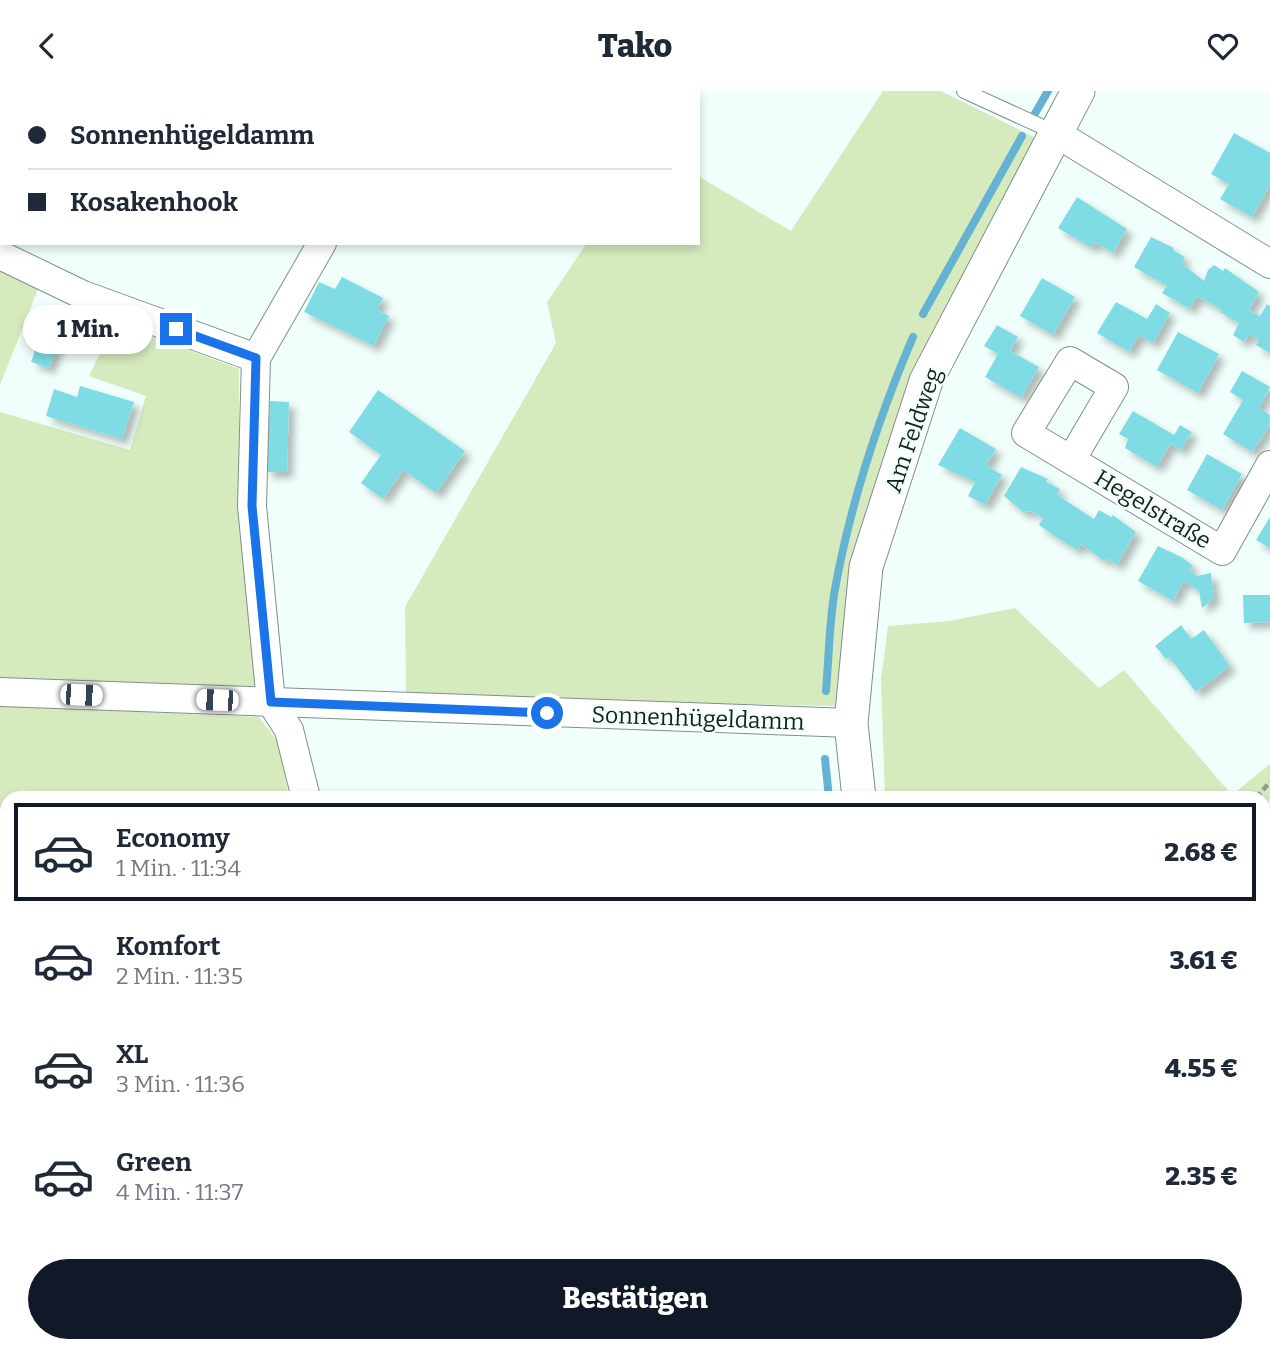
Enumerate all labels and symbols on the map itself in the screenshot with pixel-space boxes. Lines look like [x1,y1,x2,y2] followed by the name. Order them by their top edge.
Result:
[22,305,152,353] callout: 1 Min.
[160,313,192,345] route end
[879,364,947,496] street label: Am Feldweg
[1090,463,1216,555] street label: Hegelstraße
[60,684,103,706] car
[196,689,239,711] car
[531,697,563,729] route start
[591,700,805,736] street label: Sonnenhügeldamm

